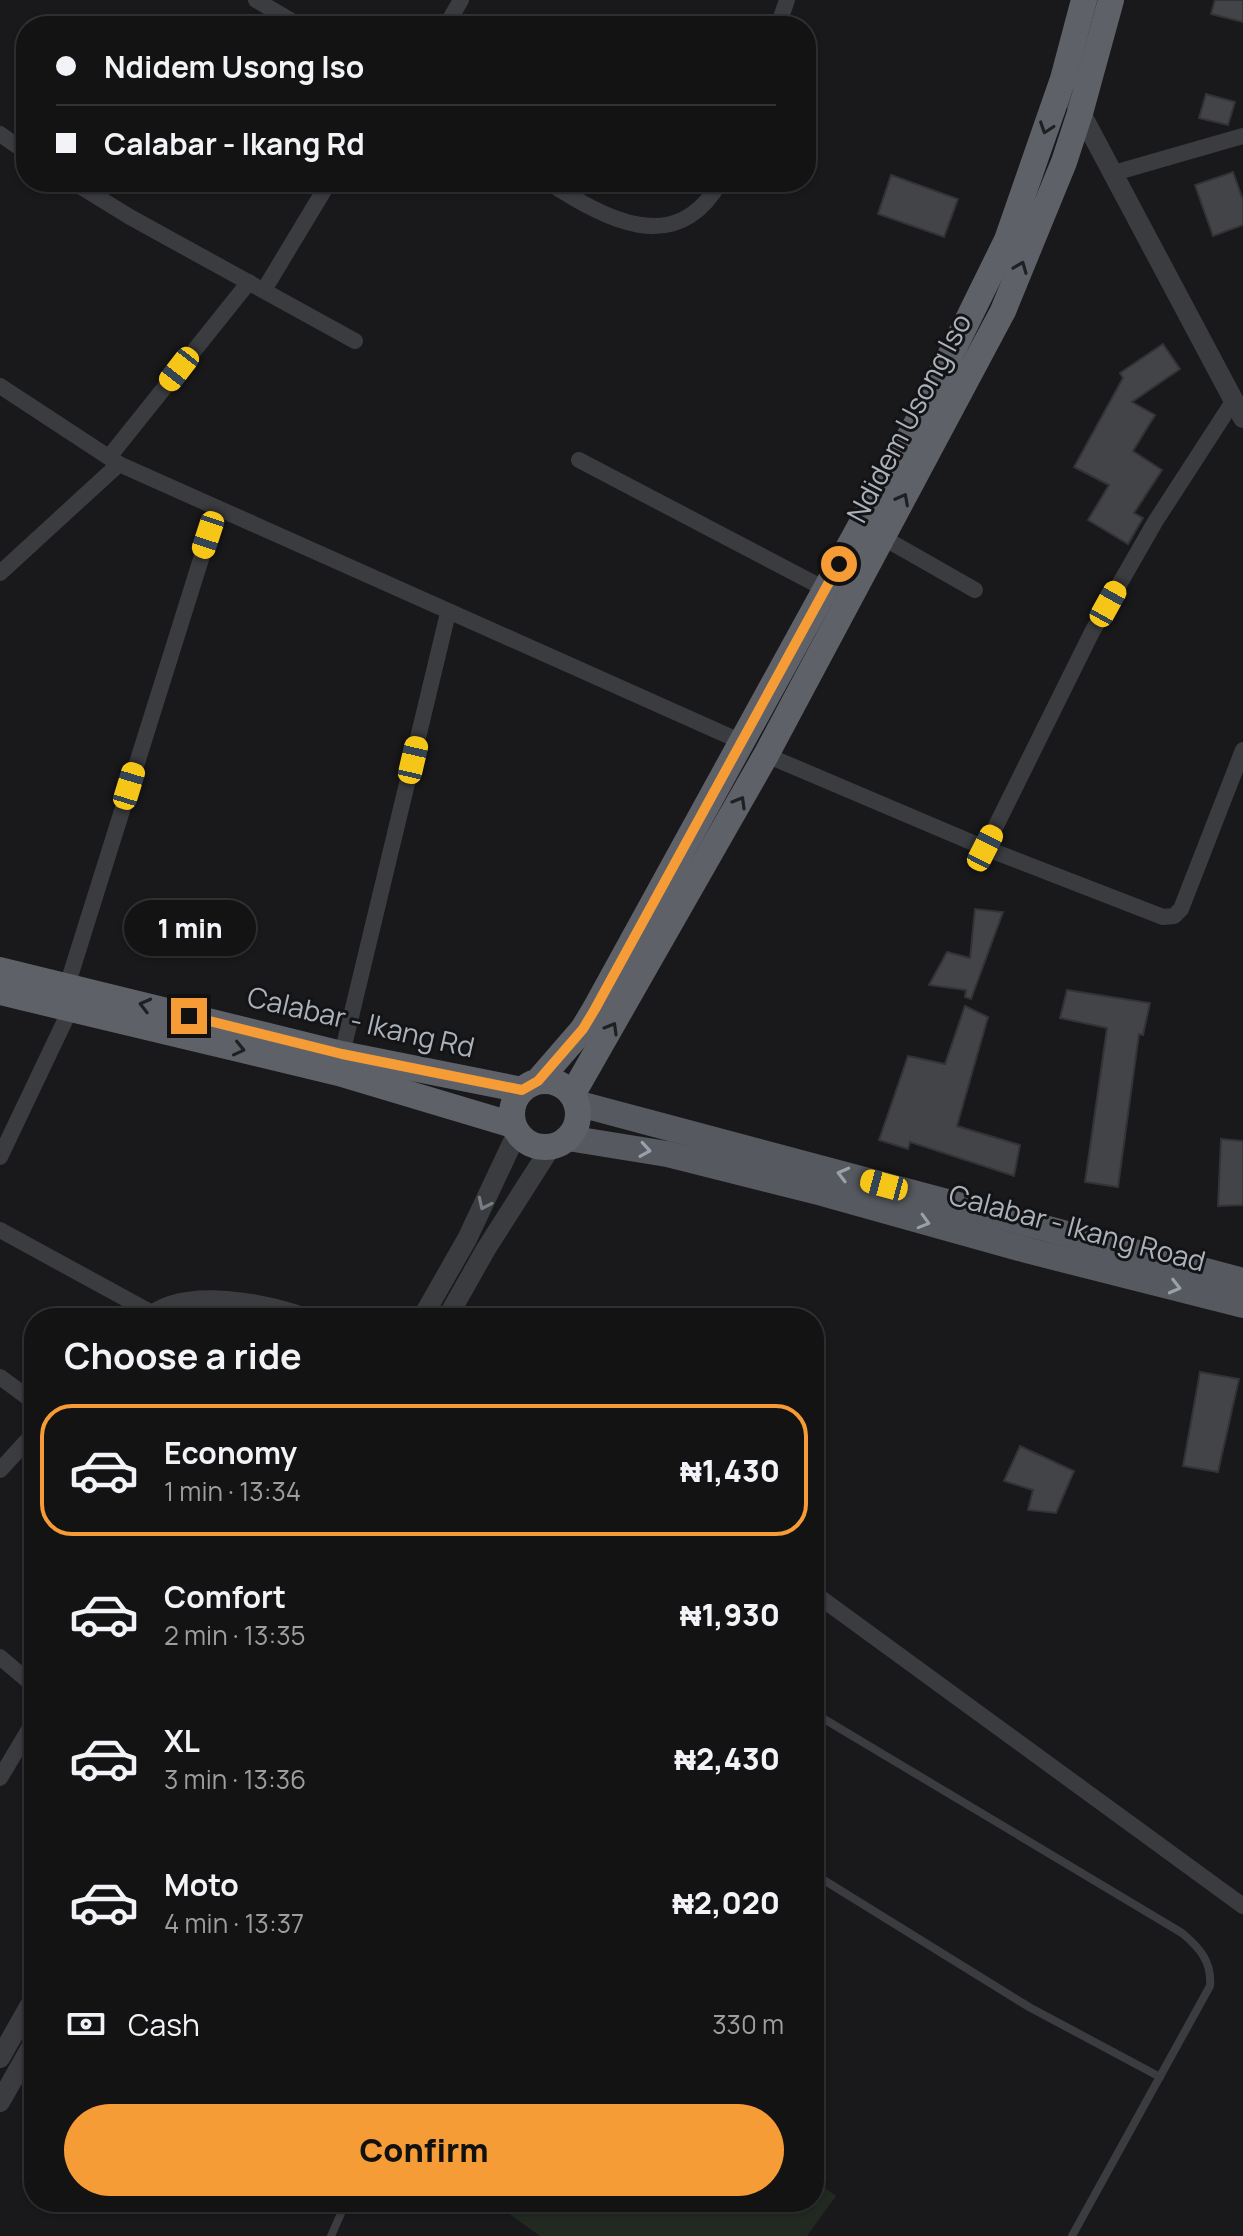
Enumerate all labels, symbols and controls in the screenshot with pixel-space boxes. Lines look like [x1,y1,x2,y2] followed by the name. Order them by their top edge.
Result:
[104,46,364,87] text: Ndidem Usong Iso
[1039,121,1055,135] one-way arrow
[104,123,365,164] text: Calabar - Ikang Rd
[1011,261,1027,275] one-way arrow
[837,306,979,529] street label: Ndidem Usong Iso
[155,343,203,395] car
[894,492,909,507] one-way arrow
[189,508,227,562] car
[821,546,857,582] route start
[1086,577,1130,631] car
[396,734,430,786] car
[111,760,147,812] car
[730,796,746,810] one-way arrow
[963,821,1007,875] car
[123,900,255,956] callout: 1 min
[157,910,223,946] text: 1 min
[244,976,478,1066] street label: Calabar - Ikang Rd
[139,997,153,1014] one-way arrow
[171,998,207,1034] route end
[602,1022,618,1037] one-way arrow
[232,1040,246,1057] one-way arrow
[638,1141,652,1158] one-way arrow
[837,1167,850,1184] one-way arrow
[858,1167,910,1203] car
[945,1175,1210,1280] street label: Calabar - Ikang Road
[478,1195,494,1210] one-way arrow
[916,1212,930,1229] one-way arrow
[1168,1278,1182,1295] one-way arrow
[64,1331,302,1380] text: Choose a ride
[164,1432,297,1473] text: Economy
[68,1434,140,1506] icon: car
[680,1450,780,1491] text: ₦1,430
[164,1473,301,1509] text: 1 min · 13:34
[164,1576,286,1617] text: Comfort
[68,1578,140,1650] icon: car
[680,1594,780,1635] text: ₦1,930
[164,1617,306,1653] text: 2 min · 13:35
[164,1720,200,1761] text: XL
[68,1722,140,1794] icon: car
[674,1738,780,1779] text: ₦2,430
[164,1761,306,1797] text: 3 min · 13:36
[164,1864,239,1905] text: Moto
[68,1866,140,1938] icon: car
[672,1882,780,1923] text: ₦2,020
[164,1905,304,1941] text: 4 min · 13:37
[64,2002,108,2046] icon: cash
[128,2004,200,2045] text: Cash
[712,2006,784,2042] text: 330 m
[64,2104,784,2196] button: Confirm

